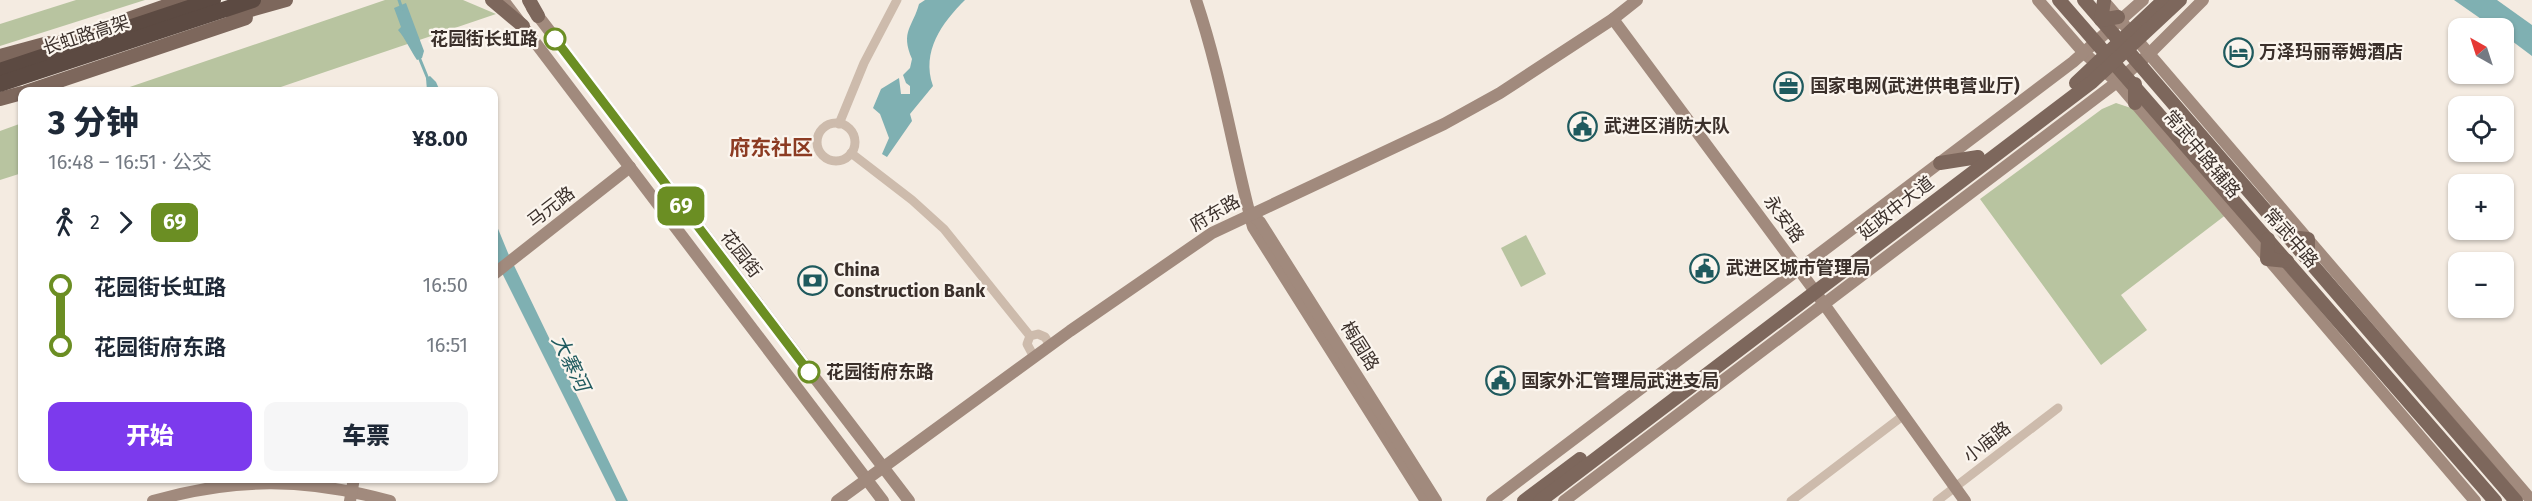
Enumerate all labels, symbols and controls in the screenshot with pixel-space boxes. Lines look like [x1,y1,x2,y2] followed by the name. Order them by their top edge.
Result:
[40,11,132,59] street label: 长虹路高架
[2448,18,2514,84] north arrow
[2448,18,2514,318] map controls
[430,28,538,50] place label: 花园街长虹路
[544,28,566,50] marker: 花园街长虹路
[2222,36,2254,68] hotel icon: 万泽玛丽蒂姆酒店
[2259,41,2403,63] place label: 万泽玛丽蒂姆酒店
[1773,70,1805,102] office icon: 国家电网(武进供电营业厅)
[1810,75,2020,97] place label: 国家电网(武进供电营业厅)
[2448,96,2514,162] button: locate
[48,103,139,143] text: 3 分钟
[2159,106,2245,202] street label: 常武中路辅路
[1567,110,1599,142] public building icon: 武进区消防大队
[1604,115,1730,137] place label: 武进区消防大队
[412,125,468,152] text: ¥8.00
[729,135,813,161] district label: 府东社区
[48,150,212,174] text: 16:48 – 16:51 · 公交
[1854,172,1938,244] street label: 延政中大道
[2448,174,2514,240] button: +
[523,182,579,232] street label: 马元路
[654,186,708,226] line badge: 69
[1186,190,1244,236] street label: 府东路
[1759,191,1809,247] street label: 永安路
[669,193,693,219] text: 69
[2259,204,2323,272] street label: 常武中路
[48,206,81,239] icon: walk
[109,206,142,239] icon: forward
[163,209,186,235] text: 69
[90,210,100,234] text: 2
[716,226,766,282] street label: 花园街
[1689,252,1721,284] public building icon: 武进区城市管理局
[2448,252,2514,318] button: −
[1726,257,1870,279] place label: 武进区城市管理局
[834,259,986,302] place label: China Construction Bank
[797,264,829,296] bank icon: China Construction Bank
[423,273,468,297] text: 16:50
[94,274,226,301] text: 花园街长虹路
[1336,317,1384,375] street label: 梅园路
[547,331,597,399] water label: 大寨河
[426,333,468,357] text: 16:51
[94,334,226,361] text: 花园街府东路
[798,361,820,383] marker: 花园街府东路
[826,361,934,383] place label: 花园街府东路
[1484,365,1516,397] public building icon: 国家外汇管理局武进支局
[1521,370,1719,392] place label: 国家外汇管理局武进支局
[48,402,252,471] button: 开始
[264,402,468,471] button: 车票
[1959,417,2015,467] street label: 小庙路

